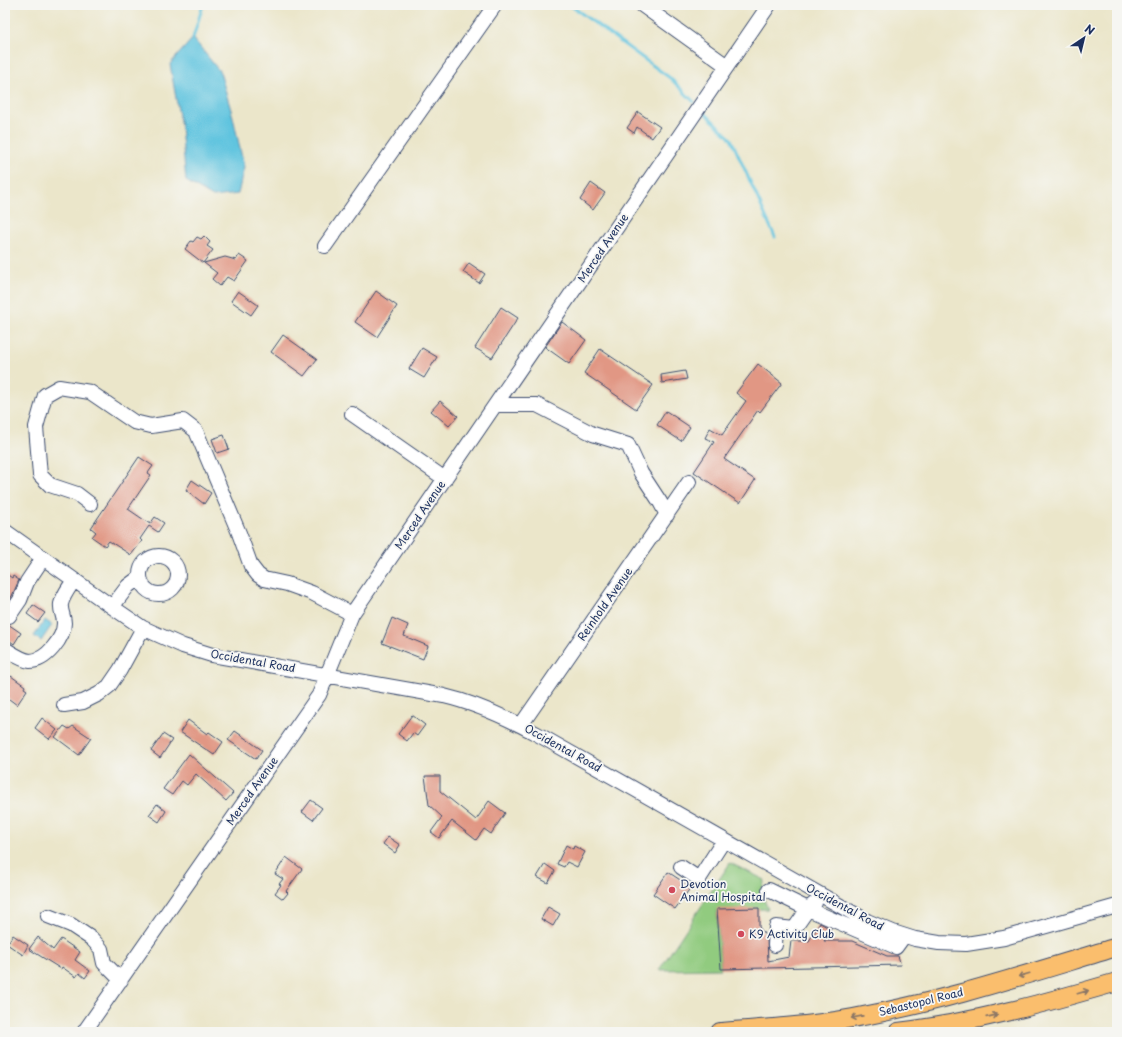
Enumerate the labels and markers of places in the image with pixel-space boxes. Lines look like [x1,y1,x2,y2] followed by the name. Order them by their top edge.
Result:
[680,875,766,905] place label: Devotion Animal Hospital
[667,885,677,895] marker: Devotion Animal Hospital
[749,925,834,942] place label: K9 Activity Club
[736,929,746,939] marker: K9 Activity Club

